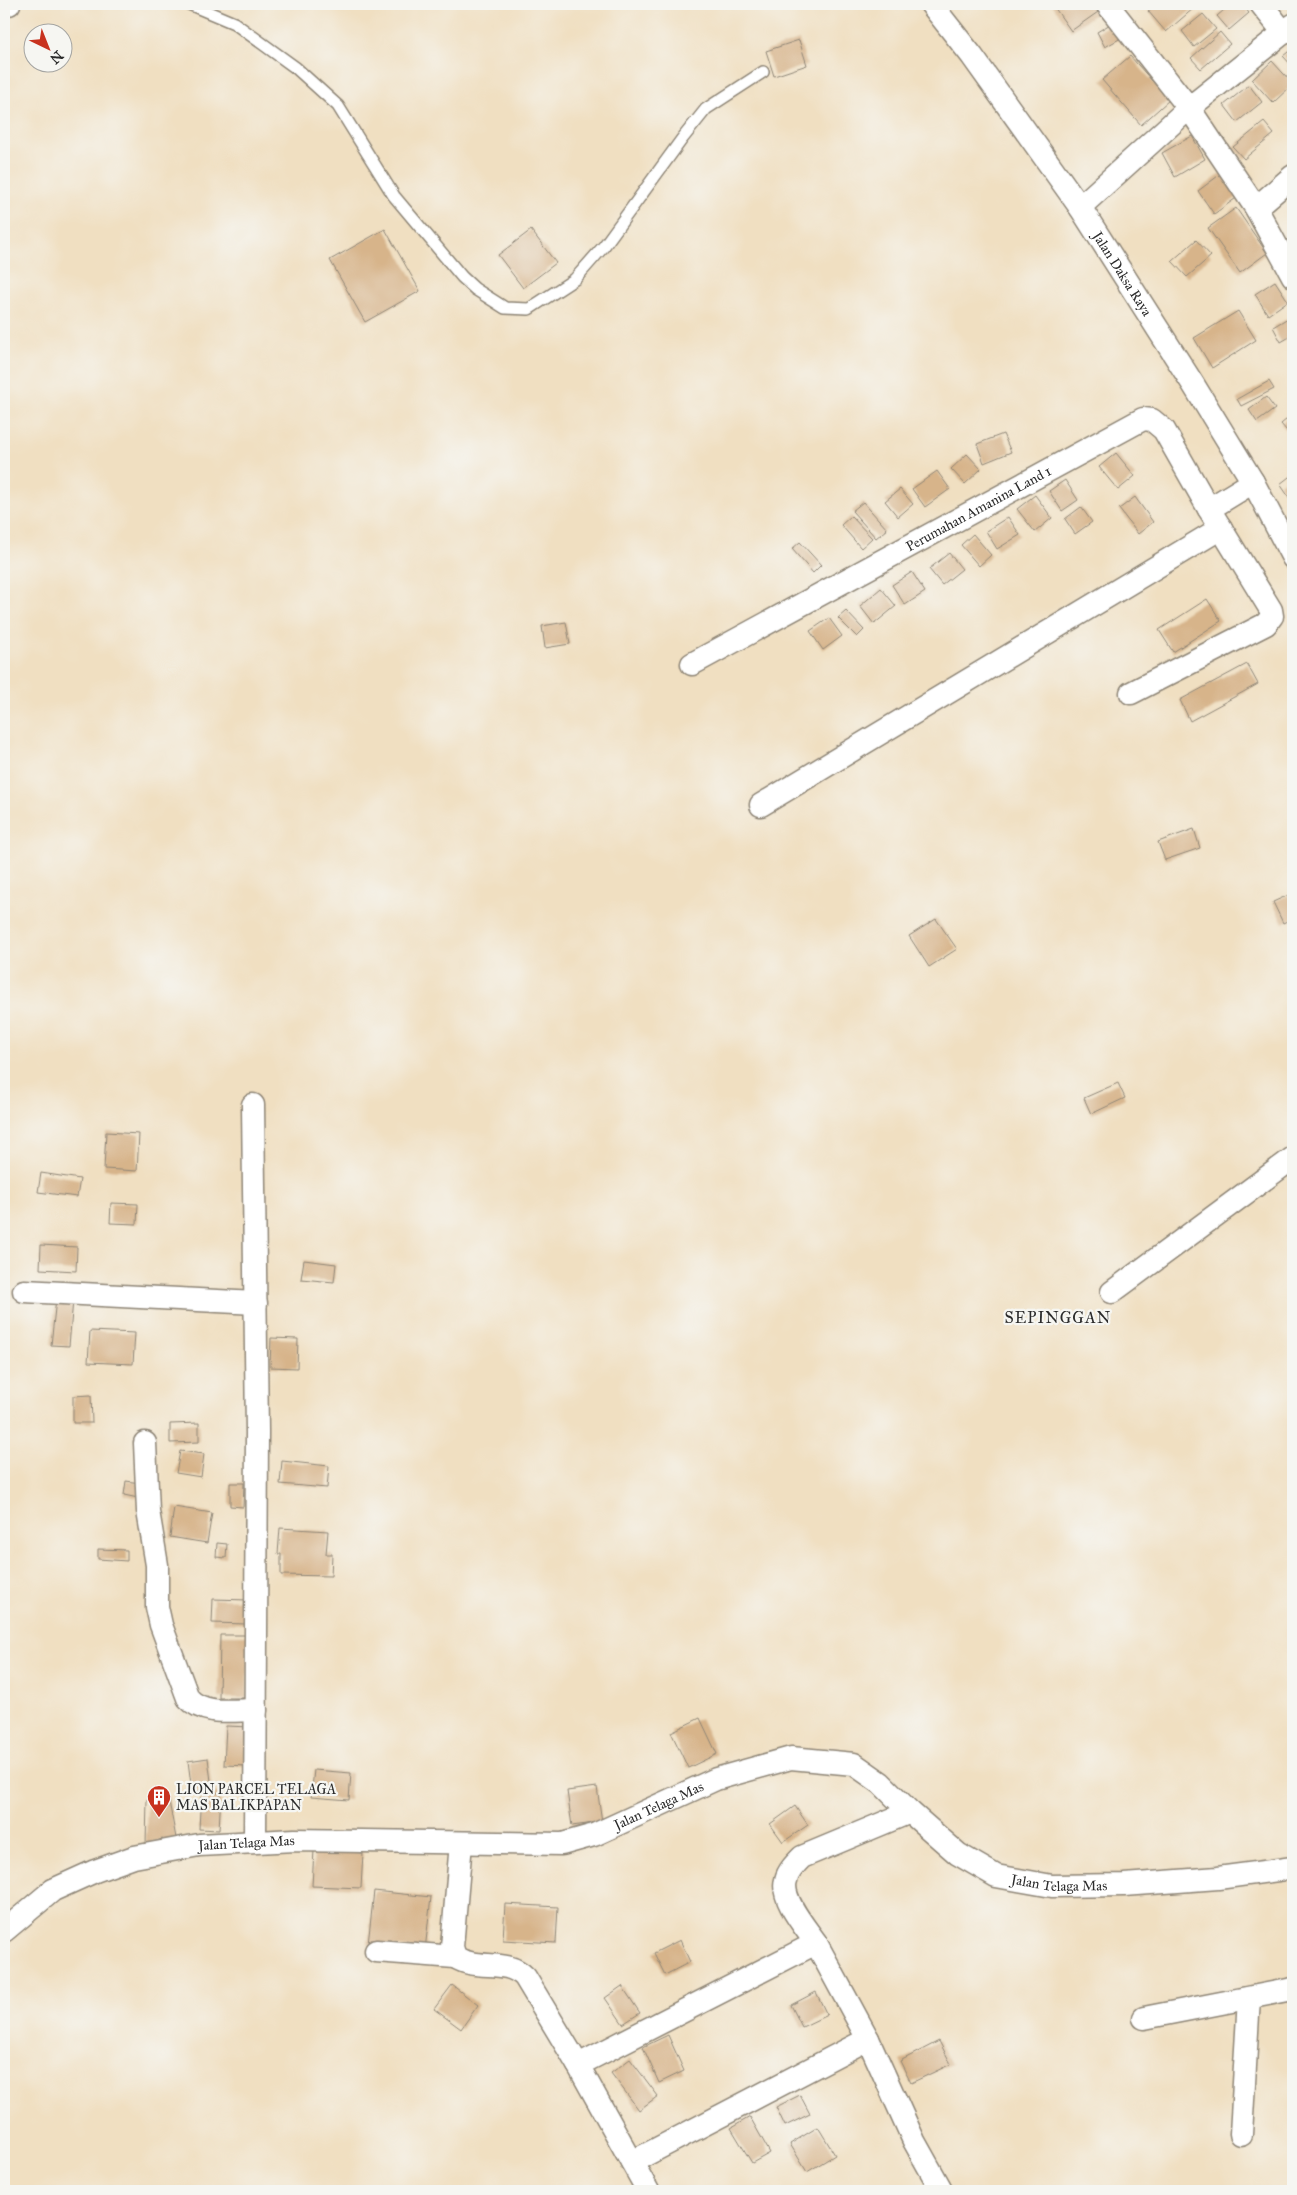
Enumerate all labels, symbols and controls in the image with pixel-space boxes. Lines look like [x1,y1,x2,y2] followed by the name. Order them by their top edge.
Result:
[22,22,72,72] north arrow
[46,47,67,67] text: N
[1087,227,1156,320] street label: Jalan Daksa Raya
[903,462,1055,555] street label: Perumahan Amanina Land 1
[1005,1308,1111,1327] district label: SEPINGGAN
[610,1778,706,1835] street label: Jalan Telaga Mas
[176,1781,337,1814] place label: LION PARCEL TELAGA MAS BALIKPAPAN
[146,1784,172,1818] building icon: LION PARCEL TELAGA MAS BALIKPAPAN
[196,1832,295,1855] street label: Jalan Telaga Mas
[1008,1871,1107,1895] street label: Jalan Telaga Mas

